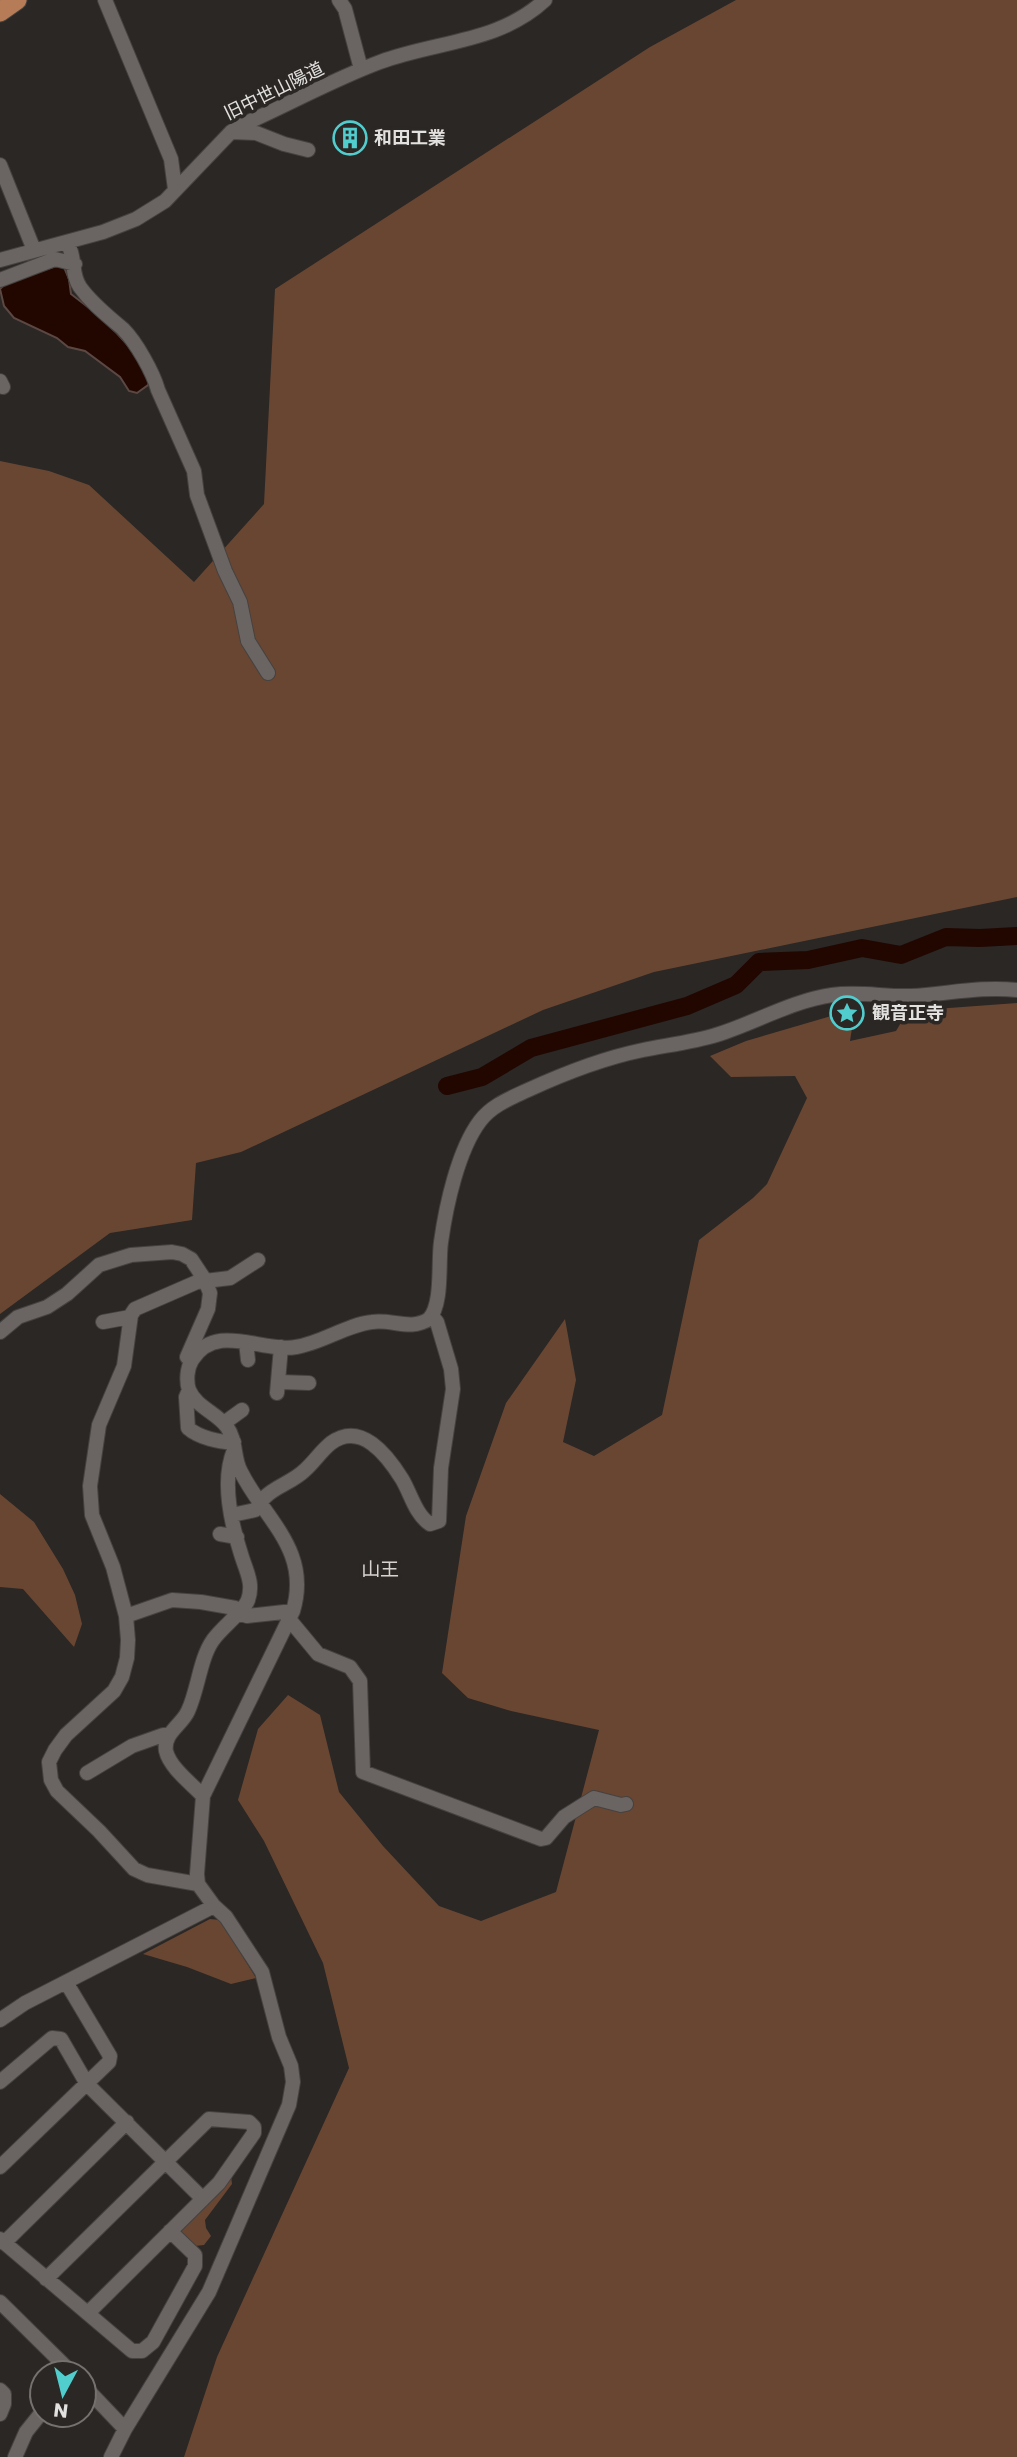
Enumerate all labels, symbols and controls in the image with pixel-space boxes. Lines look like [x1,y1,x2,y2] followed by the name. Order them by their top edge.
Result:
[220,56,328,125] street label: 旧中世山陽道
[331,119,369,157] building icon: 和田工業
[374,125,446,150] place label: 和田工業
[828,994,866,1032] place icon: 観音正寺
[872,1000,944,1025] place label: 観音正寺
[361,1556,399,1583] district label: 山王
[28,2359,98,2429] north arrow
[52,2396,70,2425] text: N

